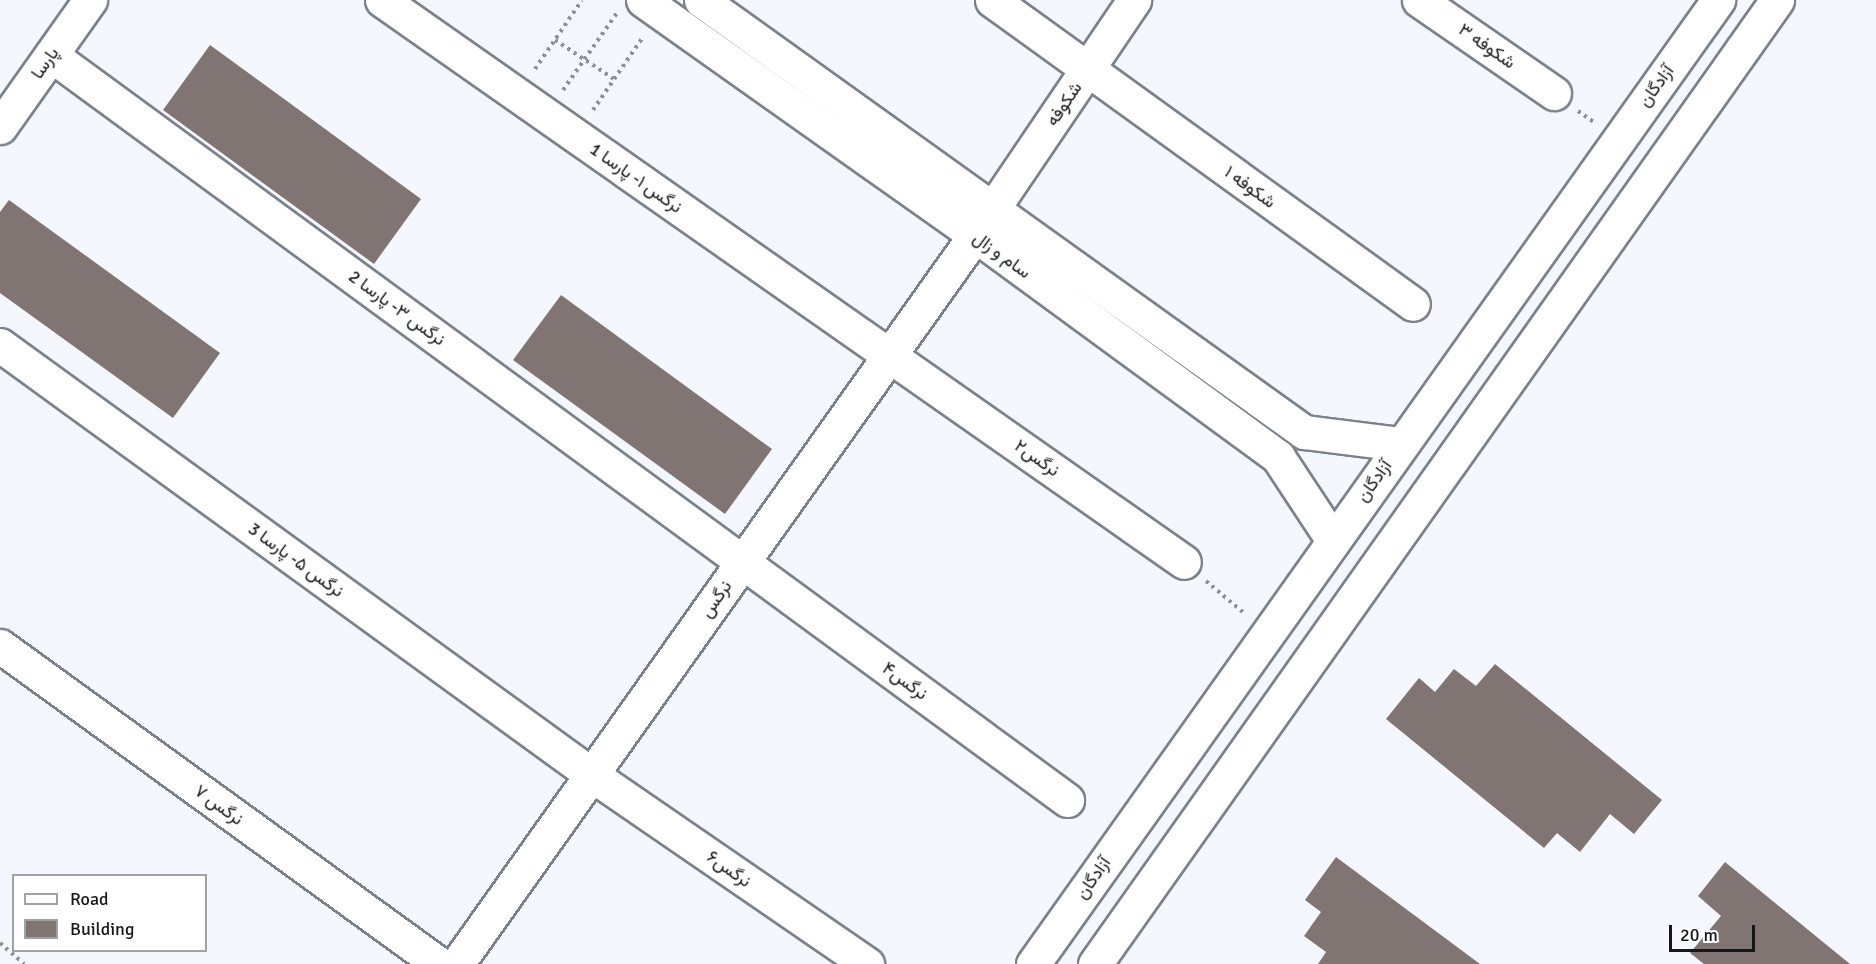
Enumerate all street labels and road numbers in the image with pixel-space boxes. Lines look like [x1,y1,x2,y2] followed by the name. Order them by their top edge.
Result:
[1454,19,1520,73] street label: شکوفه ۳
[26,43,64,83] street label: پارسا
[1634,61,1678,111] street label: آزادگان
[1041,78,1087,130] street label: شکوفه
[586,138,686,218] street label: نرگس ۱- پارسا 1
[1220,161,1280,213] street label: شکوفه ۱
[969,227,1035,283] street label: سام و زال
[344,266,450,350] street label: نرگس ۳- پارسا 2
[1010,435,1064,481] street label: نرگس۲
[1352,456,1396,506] street label: آزادگان
[244,518,348,602] street label: نرگس ۵- پارسا 3
[695,576,737,622] street label: نرگس
[878,657,932,705] street label: نرگس۴
[190,780,248,830] street label: نرگس ۷
[703,846,755,892] street label: نرگس۶
[1071,853,1115,903] street label: آزادگان

